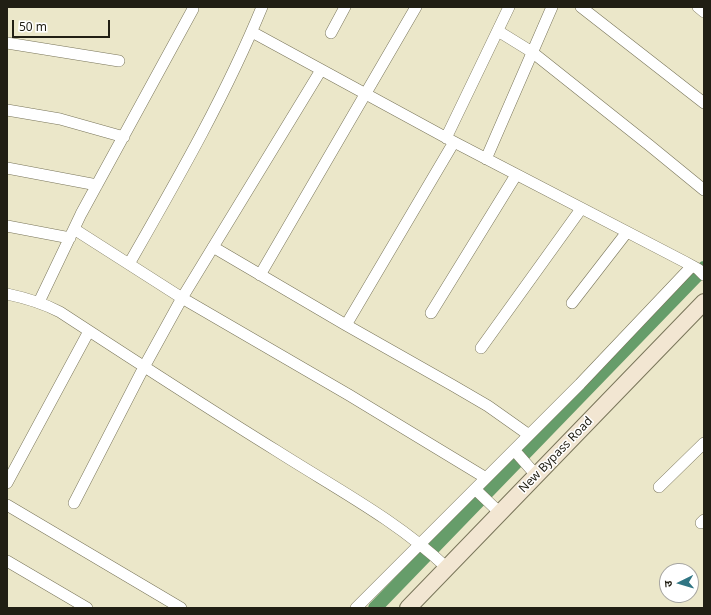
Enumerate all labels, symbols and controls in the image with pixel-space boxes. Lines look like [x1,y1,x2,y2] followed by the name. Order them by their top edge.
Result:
[14,12,112,38] scale bar
[19,18,47,35] text: 50 m
[516,414,596,496] street label: New Bypass Road
[659,563,699,603] north arrow
[660,580,675,588] text: उ

